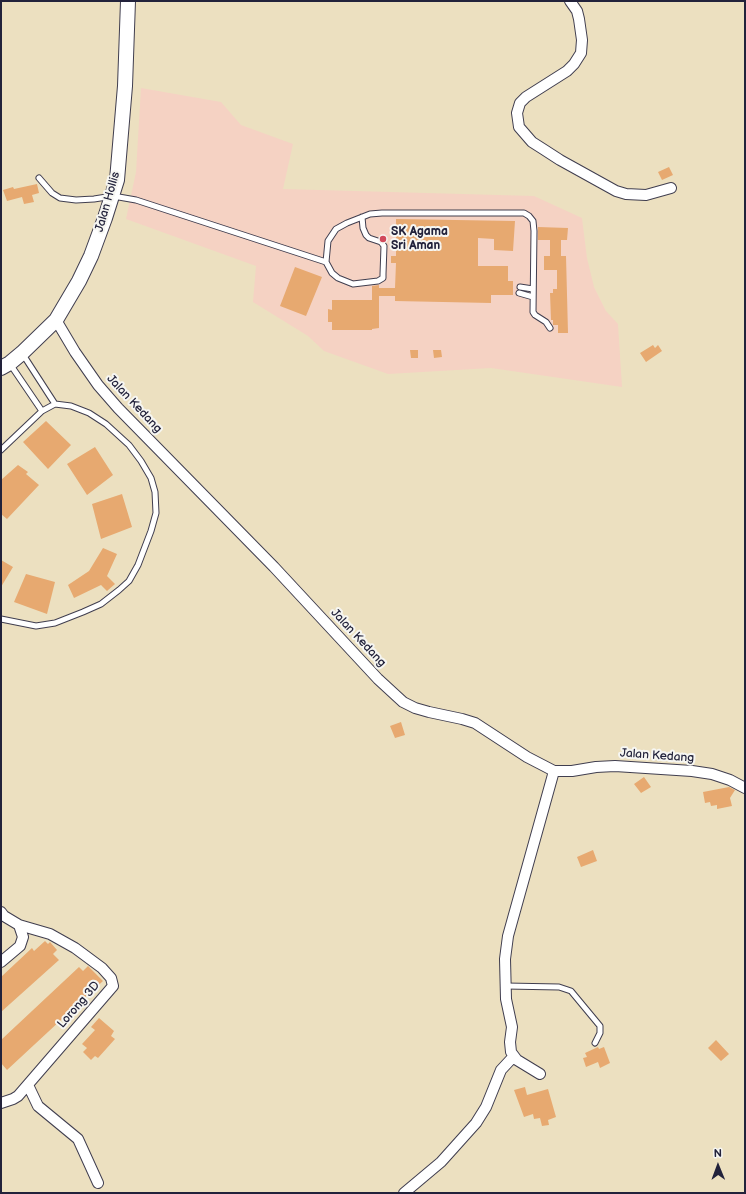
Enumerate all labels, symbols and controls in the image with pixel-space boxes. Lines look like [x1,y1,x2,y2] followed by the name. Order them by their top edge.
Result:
[93,170,123,234] street label: Jalan Hollis
[391,225,448,253] place label: SK Agama Sri Aman
[378,234,388,244] marker: SK Agama Sri Aman
[103,372,165,436] street label: Jalan Kedang
[327,606,389,670] street label: Jalan Kedang
[619,746,695,766] street label: Jalan Kedang
[55,979,103,1031] street label: Lorong 3D
[698,1146,738,1186] north arrow
[714,1147,722,1160] text: N

